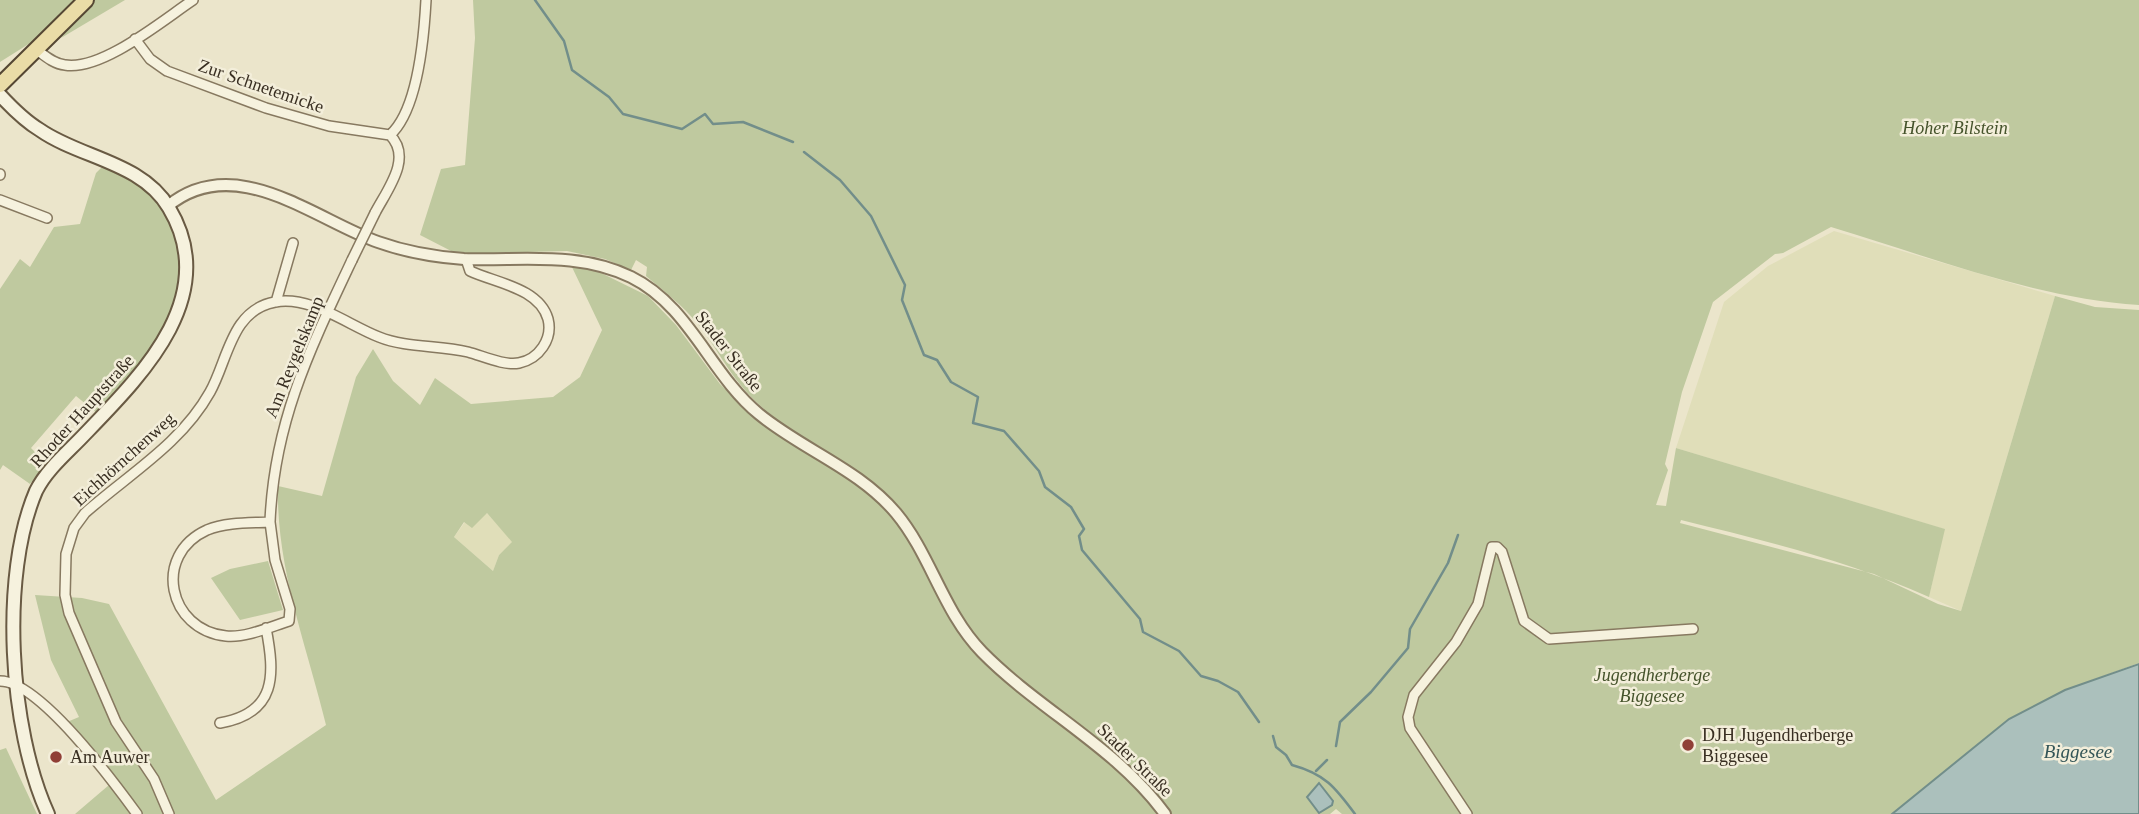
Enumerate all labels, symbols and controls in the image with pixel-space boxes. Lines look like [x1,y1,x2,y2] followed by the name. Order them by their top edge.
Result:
[196,55,326,117] street label: Zur Schnetemicke
[1901,118,2008,138] park label: Hoher Bilstein
[260,293,328,421] street label: Am Reygelskamp
[691,307,767,395] street label: Stader Straße
[26,351,138,471] street label: Rhoder Hauptstraße
[69,408,179,510] street label: Eichhörnchenweg
[1594,665,1710,706] park label: Jugendherberge Biggesee
[1093,719,1177,801] street label: Stader Straße
[1702,725,1853,766] place label: DJH Jugendherberge Biggesee
[1680,737,1696,753] marker: DJH Jugendherberge Biggesee
[2044,741,2112,762] water label: Biggesee
[70,747,150,767] place label: Am Auwer
[48,749,64,765] marker: Am Auwer

